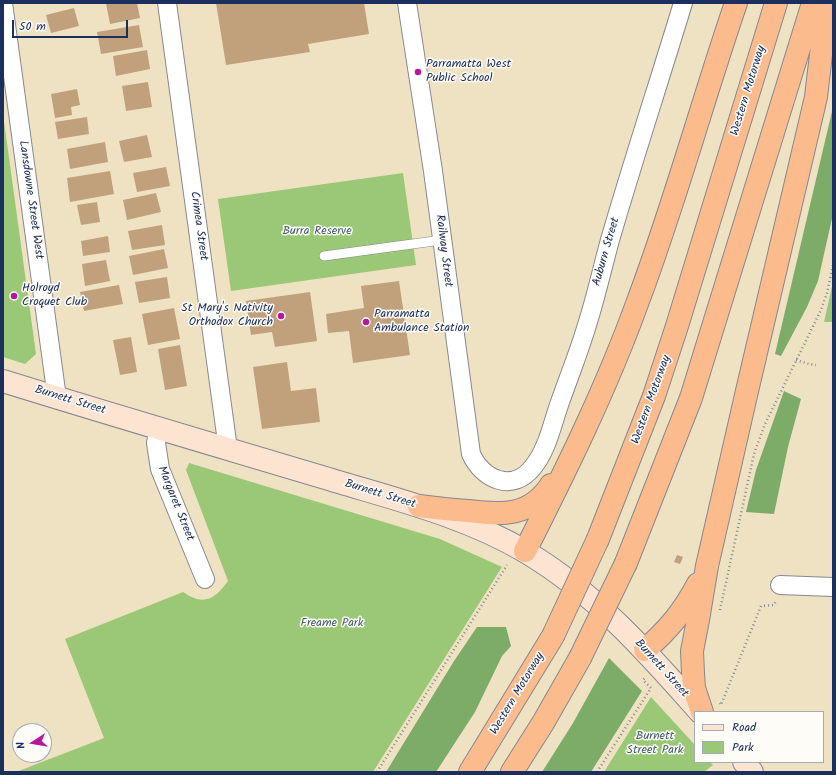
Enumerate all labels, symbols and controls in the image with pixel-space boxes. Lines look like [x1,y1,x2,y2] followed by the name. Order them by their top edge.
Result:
[14,12,130,38] scale bar
[19,17,46,36] text: 50 m
[728,44,770,138] street label: Western Motorway
[426,58,511,86] place label: Parramatta West Public School
[413,67,423,77] marker: Parramatta West Public School
[15,140,45,260] street label: Lansdowne Street West
[186,190,210,262] street label: Crimea Street
[431,214,455,288] street label: Railway Street
[590,216,624,288] street label: Auburn Street
[282,225,352,239] park label: Burra Reserve
[22,282,87,310] place label: Holroyd Croquet Club
[9,291,19,301] marker: Holroyd Croquet Club
[181,302,273,330] place label: St Mary's Nativity Orthodox Church
[374,308,469,336] place label: Parramatta Ambulance Station
[276,311,286,321] marker: St Mary's Nativity Orthodox Church
[361,317,371,327] marker: Parramatta Ambulance Station
[629,354,675,446] street label: Western Motorway
[33,383,107,419] street label: Burnett Street
[153,464,197,544] street label: Margaret Street
[343,477,417,513] street label: Burnett Street
[301,617,363,631] park label: Freame Park
[631,637,691,701] street label: Burnett Street
[488,650,548,738] street label: Western Motorway
[694,711,824,763] legend
[732,718,756,737] text: Road
[12,723,52,763] north arrow
[627,730,683,758] park label: Burnett Street Park
[732,738,754,757] text: Park
[12,740,31,751] text: N

